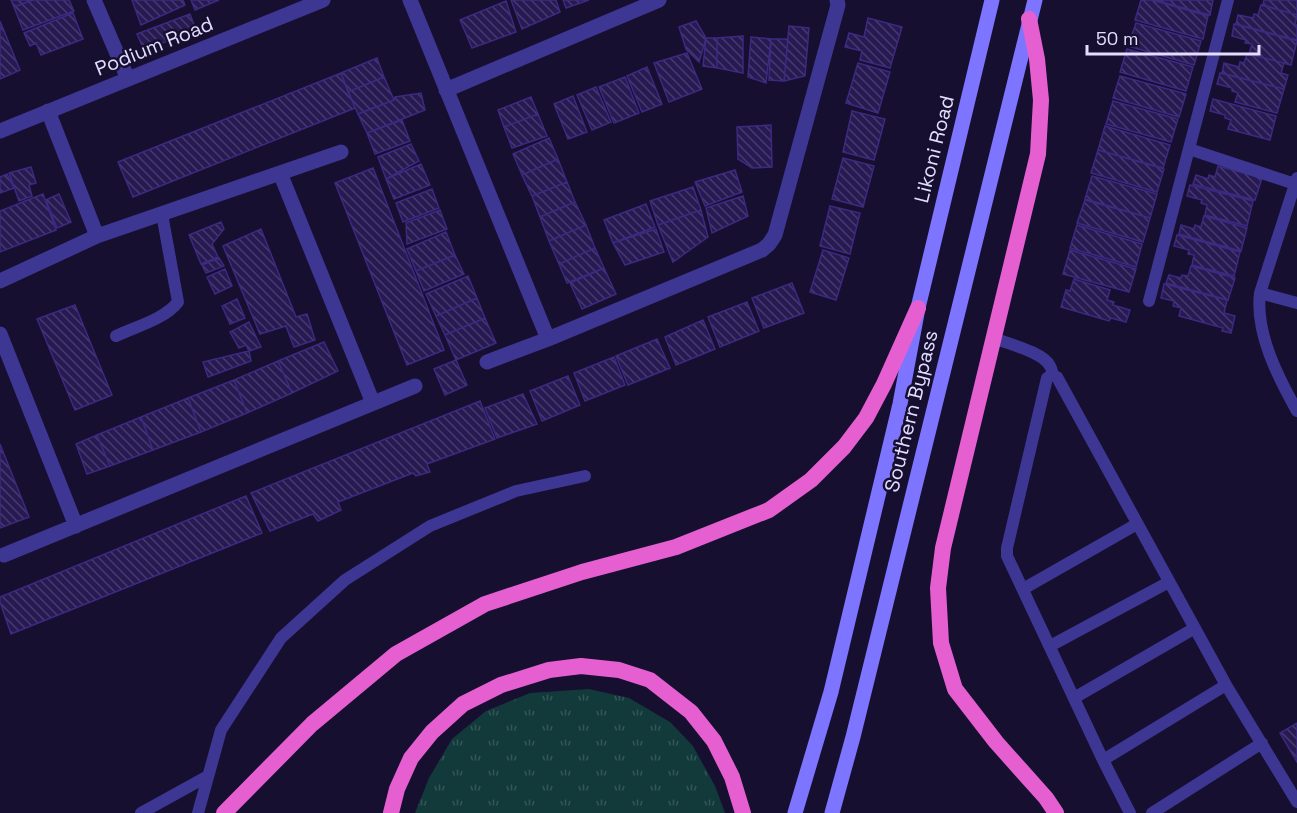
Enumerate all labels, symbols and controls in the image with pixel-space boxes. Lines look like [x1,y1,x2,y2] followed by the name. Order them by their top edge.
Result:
[91,10,217,82] street label: Podium Road
[1087,18,1260,56] scale bar
[1096,27,1138,50] text: 50 m
[908,93,960,205] street label: Likoni Road
[878,327,944,495] street label: Southern Bypass

